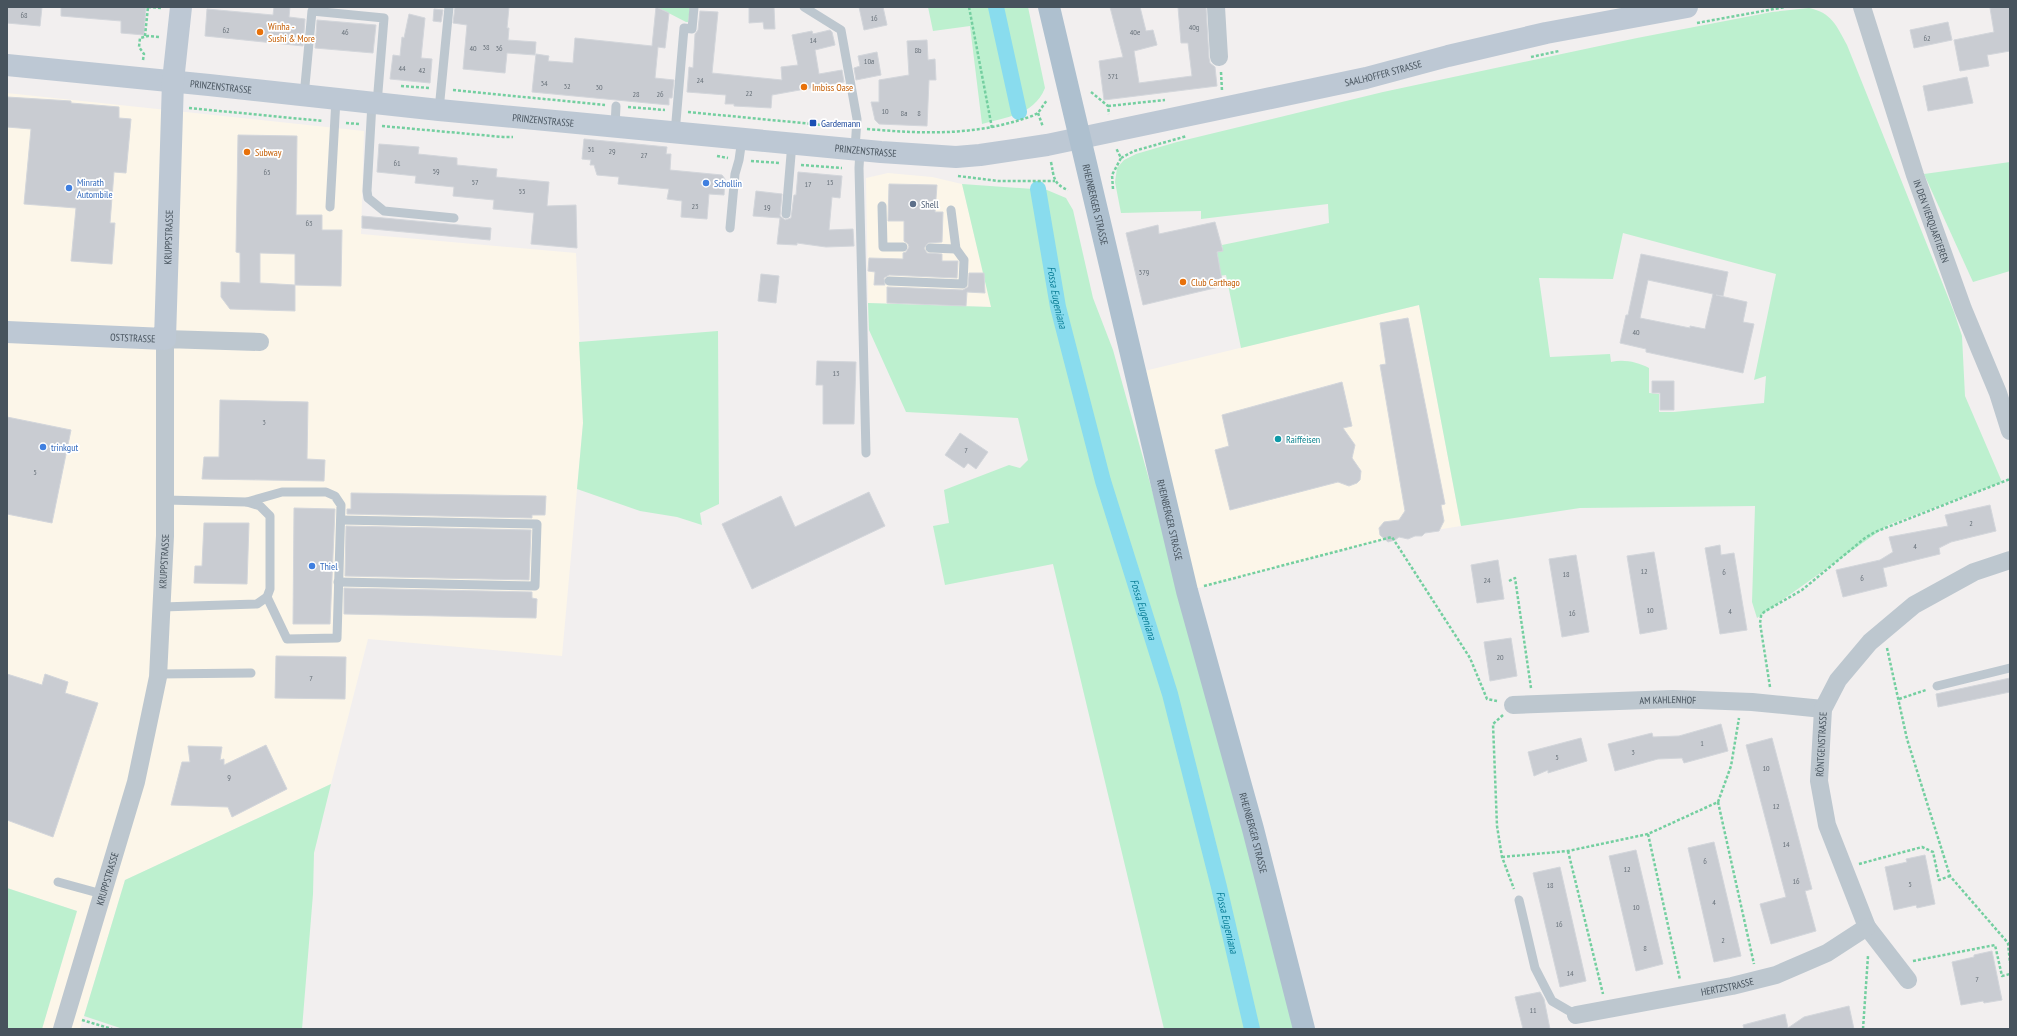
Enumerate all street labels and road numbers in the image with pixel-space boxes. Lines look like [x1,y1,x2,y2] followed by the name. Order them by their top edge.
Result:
[1343,57,1423,89] street label: SAALHOFFER STRASSE
[189,77,253,96] street label: PRINZENSTRASSE
[512,110,575,129] street label: PRINZENSTRASSE
[834,141,897,160] street label: PRINZENSTRASSE
[1080,163,1112,246] street label: RHEINBERGER STRASSE
[1911,177,1952,265] street label: IN DEN VIERQUARTIEREN
[161,210,176,265] street label: KRUPPSTRASSE
[110,330,156,345] street label: OSTSTRASSE
[1154,478,1186,562] street label: RHEINBERGER STRASSE
[156,534,172,589] street label: KRUPPSTRASSE
[1639,692,1697,707] street label: AM KAHLENHOF
[1813,711,1829,777] street label: RÖNTGENSTRASSE
[1237,791,1271,875] street label: RHEINBERGER STRASSE
[93,850,121,907] street label: KRUPPSTRASSE
[1700,974,1755,998] street label: HERTZSTRASSE

